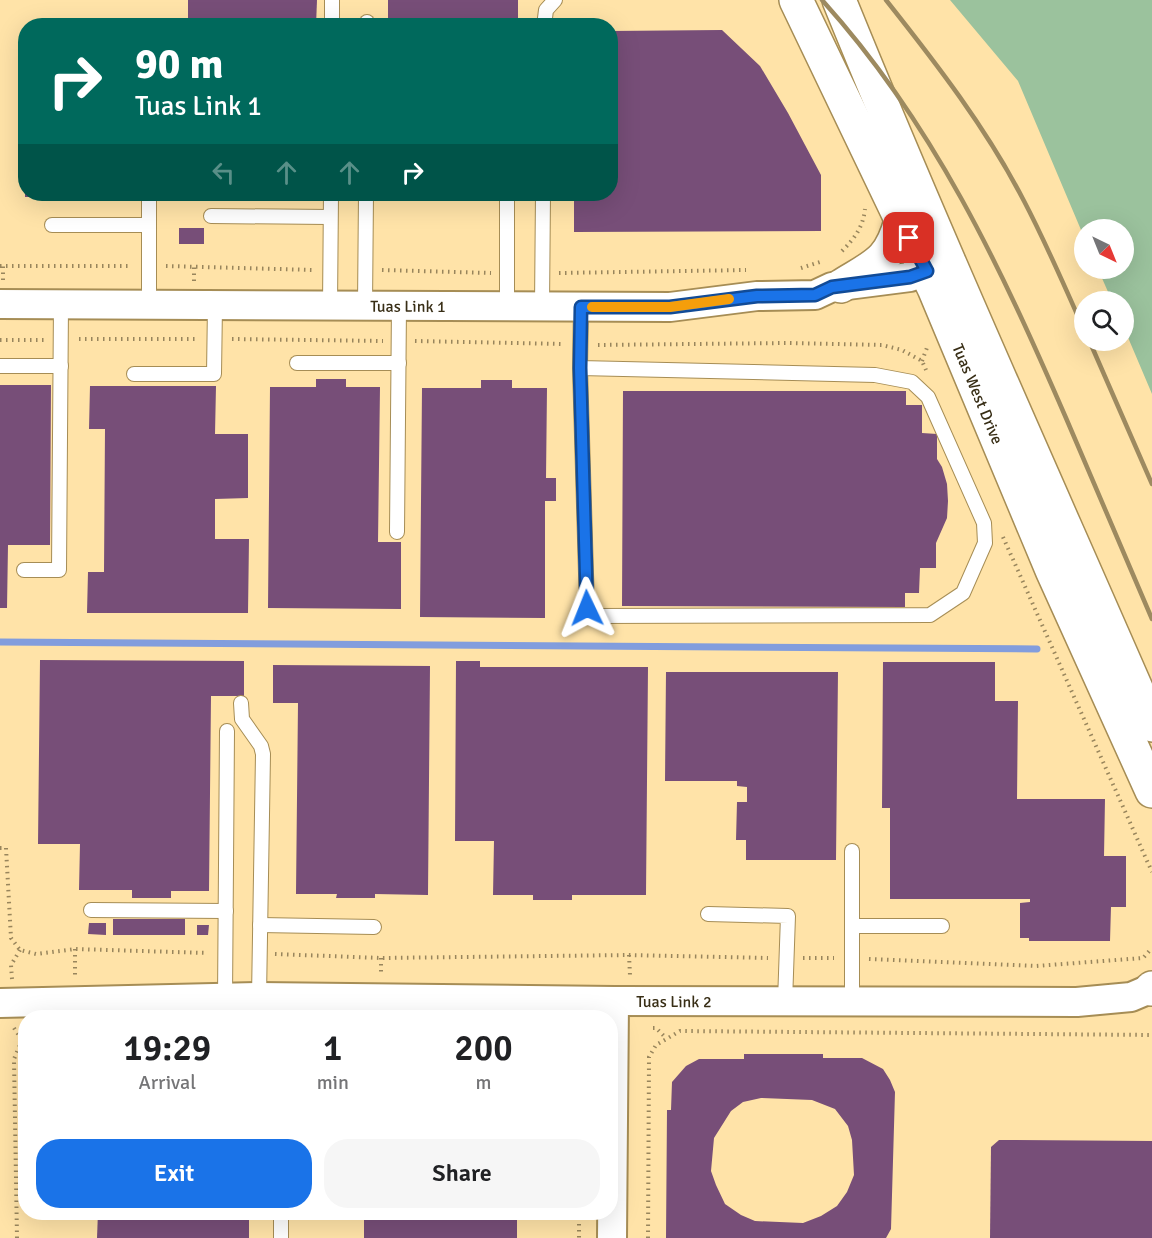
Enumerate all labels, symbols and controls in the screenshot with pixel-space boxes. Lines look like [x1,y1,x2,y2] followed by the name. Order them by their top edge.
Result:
[135,39,224,90] text: 90 m
[36,42,114,120] icon: right
[135,90,262,123] text: Tuas Link 1
[207,156,240,189] icon: left
[270,156,303,189] icon: ahead
[333,156,366,189] icon: ahead
[396,156,429,189] icon: right
[883,212,934,263] pin
[1074,219,1134,279] north arrow
[1074,219,1134,351] map controls
[892,221,925,254] icon: arrive
[1074,291,1134,351] button: search
[370,297,446,317] street label: Tuas Link 1
[947,341,1007,447] street label: Tuas West Drive
[555,576,619,640] position arrow
[636,992,712,1012] street label: Tuas Link 2
[123,1026,211,1071] text: 19:29
[323,1026,343,1071] text: 1
[454,1026,513,1071] text: 200
[139,1070,196,1095] text: Arrival
[317,1070,349,1095] text: min
[475,1070,491,1095] text: m
[36,1139,312,1208] button: Exit
[324,1139,600,1208] button: Share

